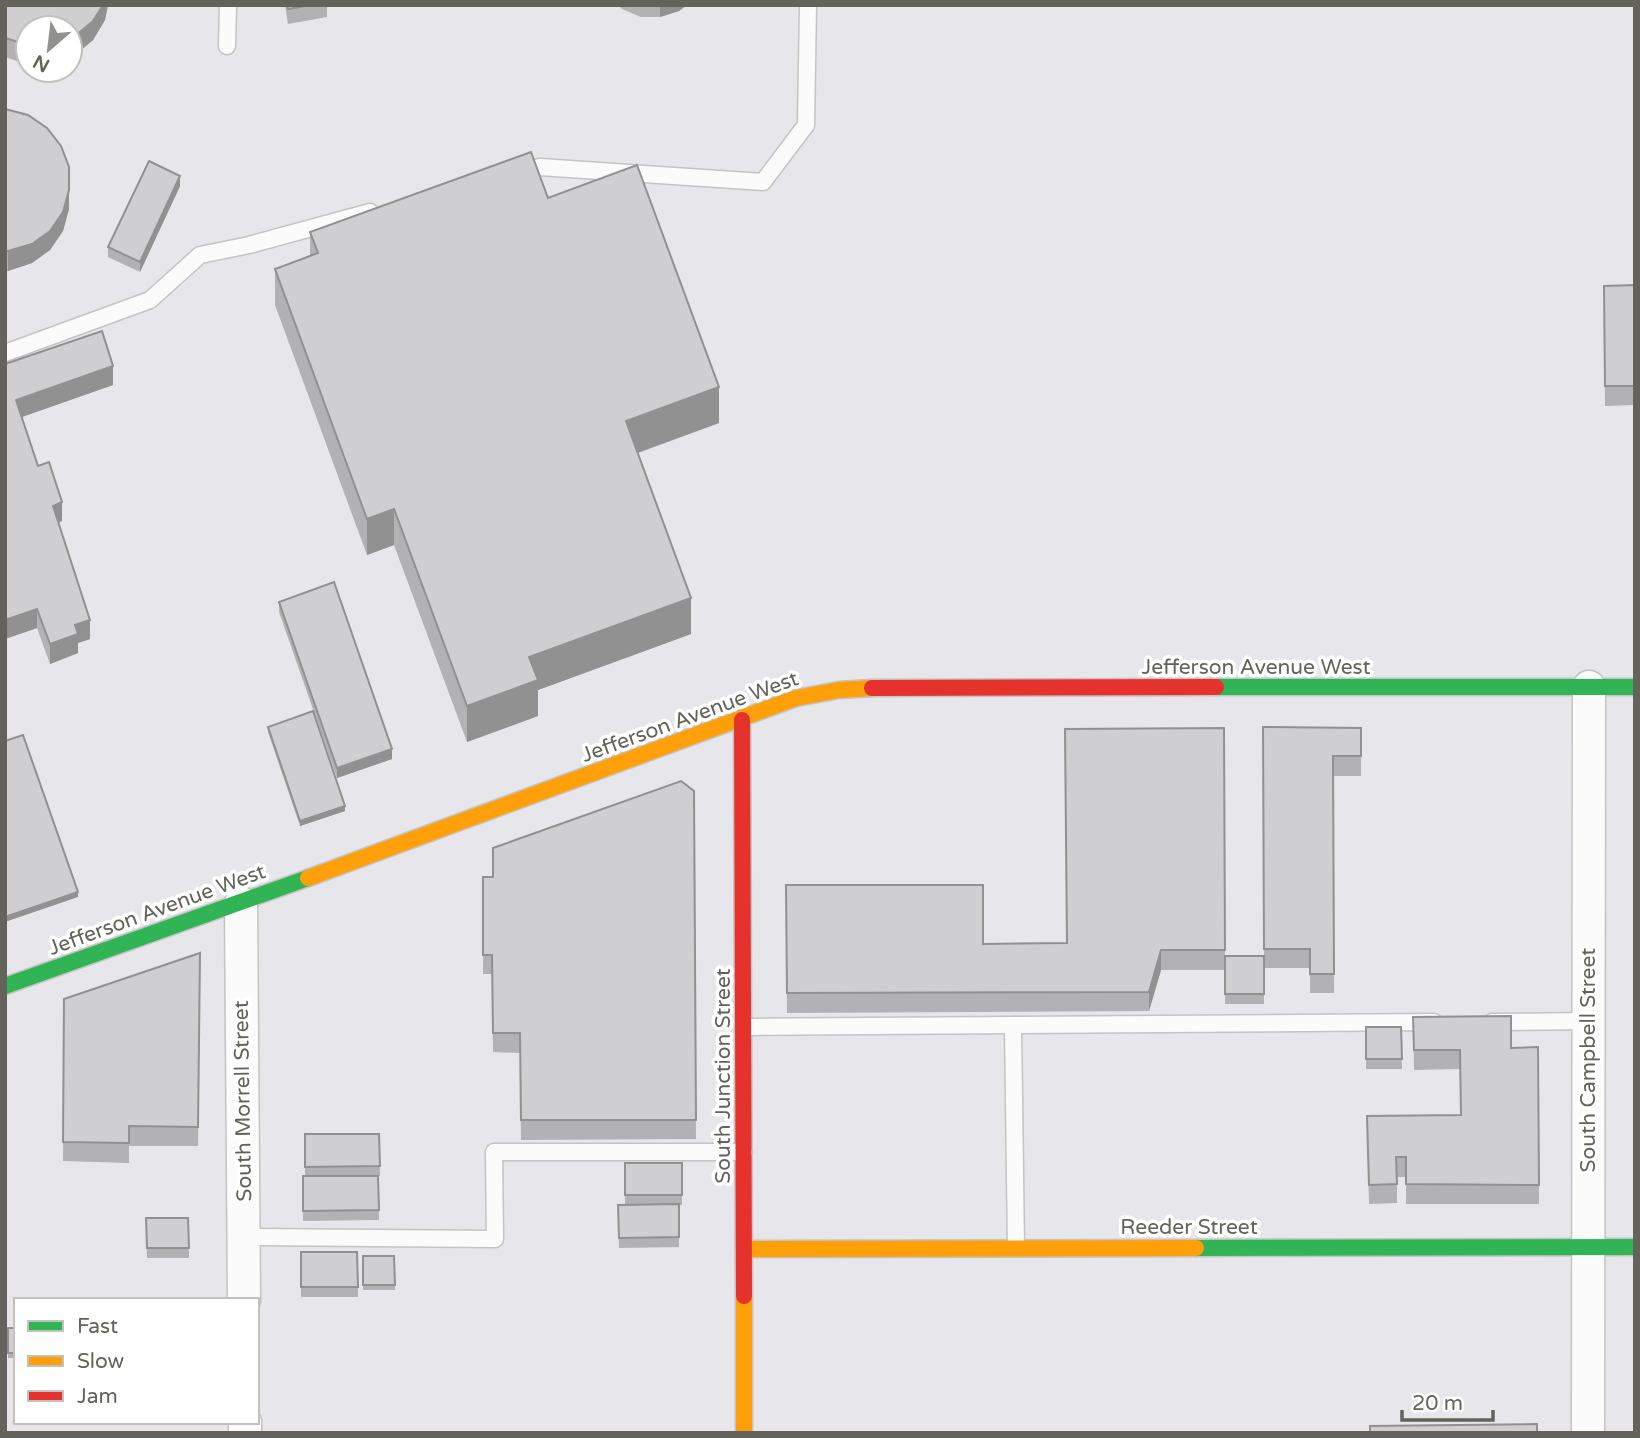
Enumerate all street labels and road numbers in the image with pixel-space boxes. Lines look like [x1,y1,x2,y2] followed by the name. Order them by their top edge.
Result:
[1141,655,1371,680] street label: Jefferson Avenue West
[578,666,802,768] street label: Jefferson Avenue West
[45,859,269,961] street label: Jefferson Avenue West
[1576,948,1601,1172] street label: South Campbell Street
[711,968,736,1184] street label: South Junction Street
[229,1000,257,1202] street label: South Morrell Street
[1120,1215,1258,1240] street label: Reeder Street

